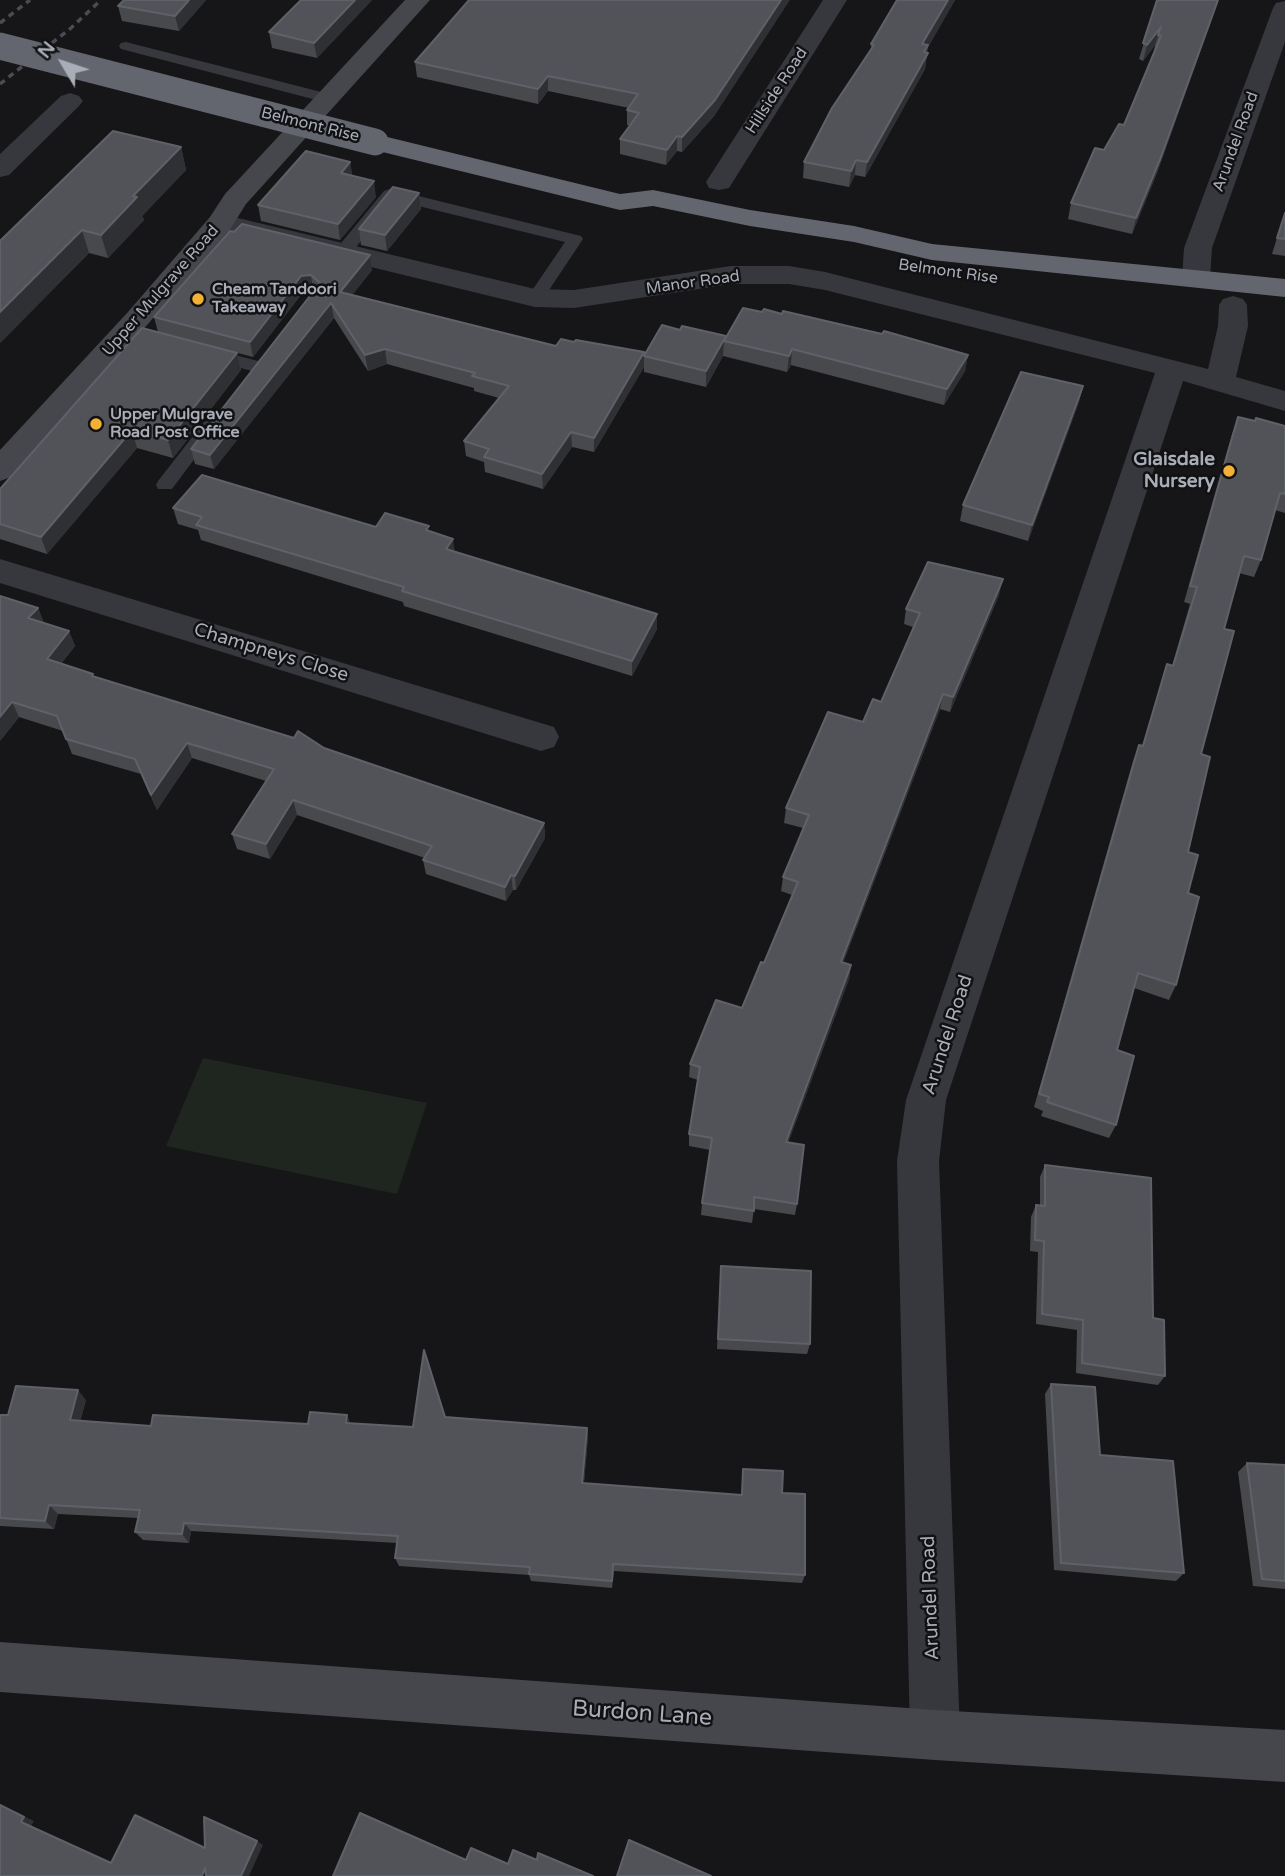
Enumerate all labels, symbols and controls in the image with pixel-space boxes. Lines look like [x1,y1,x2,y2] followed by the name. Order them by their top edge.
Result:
[28,28,98,98] north arrow
[33,37,60,63] text: N
[742,44,812,138] street label: Hillside Road
[1209,89,1263,195] street label: Arundel Road
[259,104,361,146] street label: Belmont Rise
[99,222,223,360] street label: Upper Mulgrave Road
[897,256,999,288] street label: Belmont Rise
[645,267,741,299] street label: Manor Road
[212,280,337,318] place label: Cheam Tandoori Takeaway
[190,291,206,307] marker: Cheam Tandoori Takeaway
[110,405,240,443] place label: Upper Mulgrave Road Post Office
[88,416,104,432] marker: Upper Mulgrave Road Post Office
[1133,449,1215,493] place label: Glaisdale Nursery
[1221,463,1237,479] marker: Glaisdale Nursery
[191,619,351,687] street label: Champneys Close
[918,972,978,1098] street label: Arundel Road
[917,1535,945,1661] street label: Arundel Road
[571,1695,713,1733] street label: Burdon Lane

